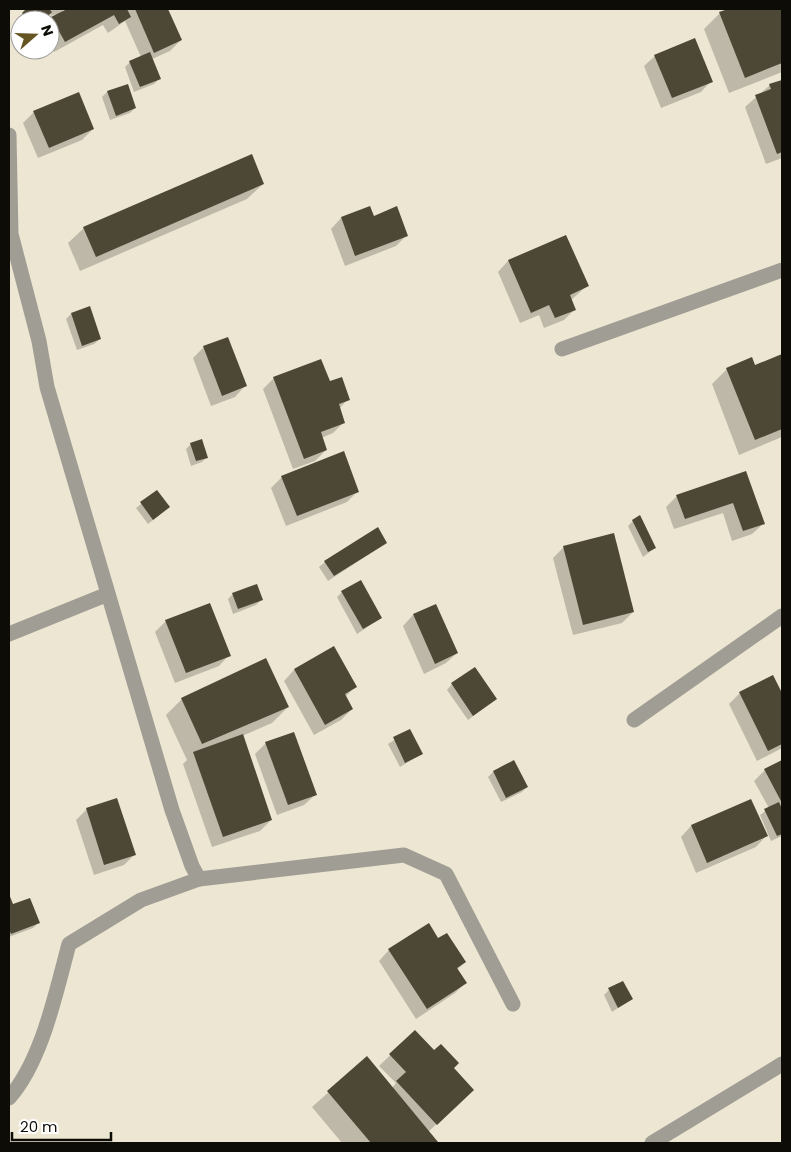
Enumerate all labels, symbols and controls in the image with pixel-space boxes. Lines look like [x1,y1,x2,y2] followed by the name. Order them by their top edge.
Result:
[10,10,60,60] north arrow
[36,22,58,39] text: N
[12,1110,111,1142] scale bar
[20,1116,58,1137] text: 20 m

